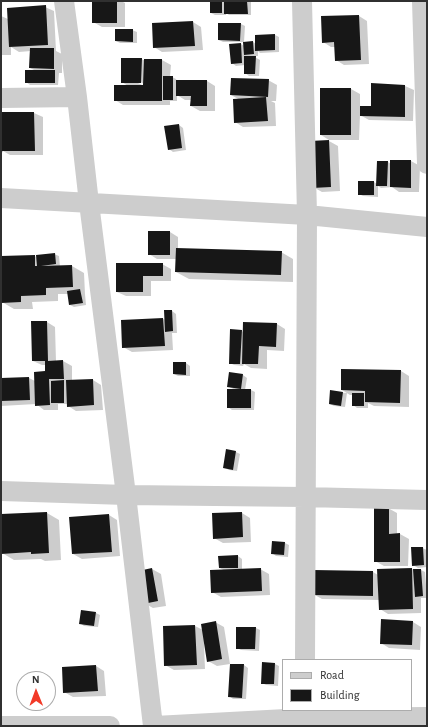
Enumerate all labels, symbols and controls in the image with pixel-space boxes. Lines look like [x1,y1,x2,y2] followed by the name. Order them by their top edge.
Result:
[282,659,412,711] legend
[320,669,344,681] text: Road
[16,671,56,711] north arrow
[32,674,40,685] text: N
[320,689,360,701] text: Building

